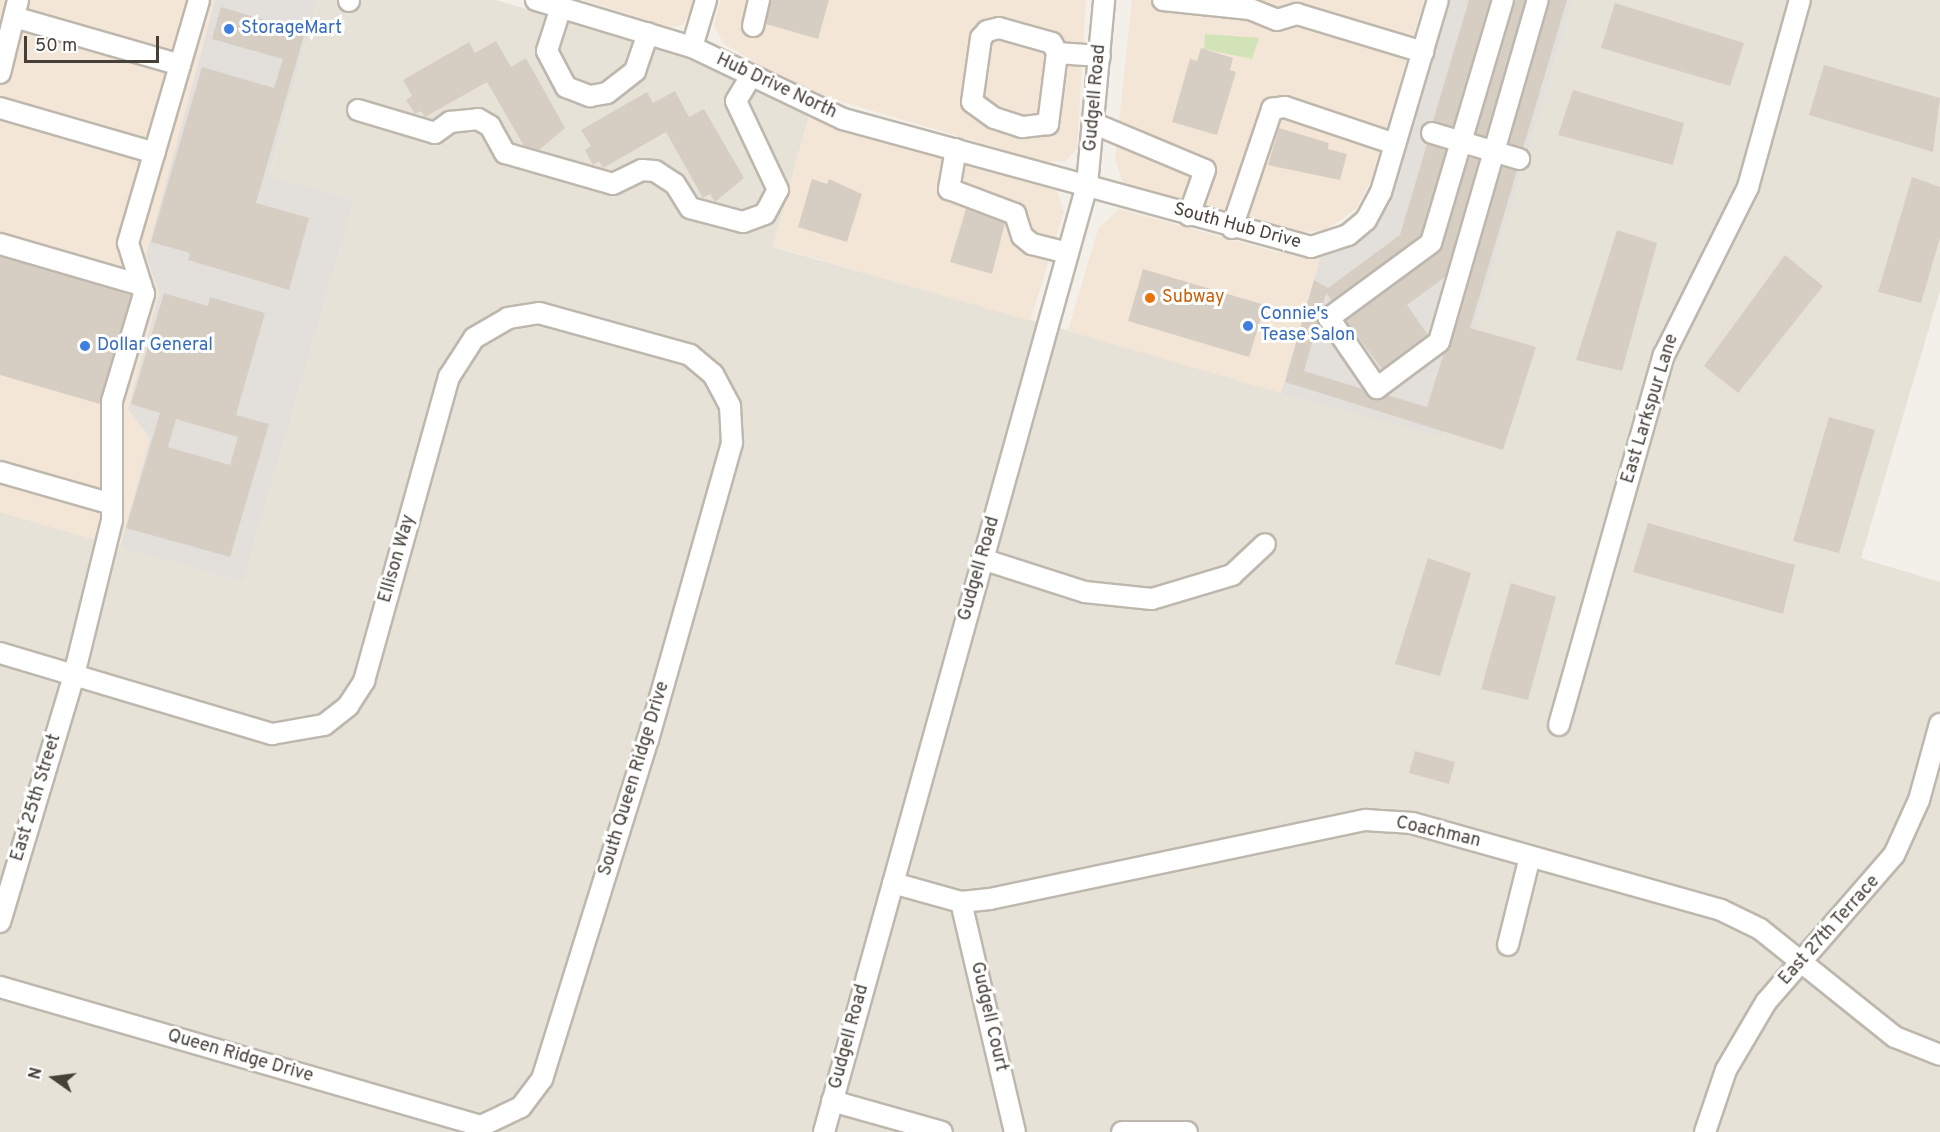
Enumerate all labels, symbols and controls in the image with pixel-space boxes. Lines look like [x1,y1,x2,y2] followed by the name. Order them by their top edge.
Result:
[241,18,342,40] place label: StorageMart
[222,22,236,36] marker: StorageMart
[27,24,162,62] scale bar
[35,35,77,58] text: 50 m
[1081,43,1111,153] street label: Gudgell Road
[712,50,840,124] street label: Hub Drive North
[1171,200,1303,254] street label: South Hub Drive
[1162,287,1224,309] place label: Subway
[1143,291,1157,305] marker: Subway
[1260,305,1355,348] place label: Connie's Tease Salon
[1241,319,1255,333] marker: Connie's Tease Salon
[1618,332,1684,486] street label: East Larkspur Lane
[97,335,213,357] place label: Dollar General
[78,339,92,353] marker: Dollar General
[375,512,421,606] street label: Ellison Way
[955,514,1005,624] street label: Gudgell Road
[595,679,675,879] street label: South Queen Ridge Drive
[7,732,67,864] street label: East 25th Street
[1394,813,1482,853] street label: Coachman
[1775,871,1885,991] street label: East 27th Terrace
[965,960,1011,1074] street label: Gudgell Court
[826,982,874,1092] street label: Gudgell Road
[165,1026,315,1088] street label: Queen Ridge Drive
[24,1048,84,1108] north arrow
[25,1066,48,1082] text: N

